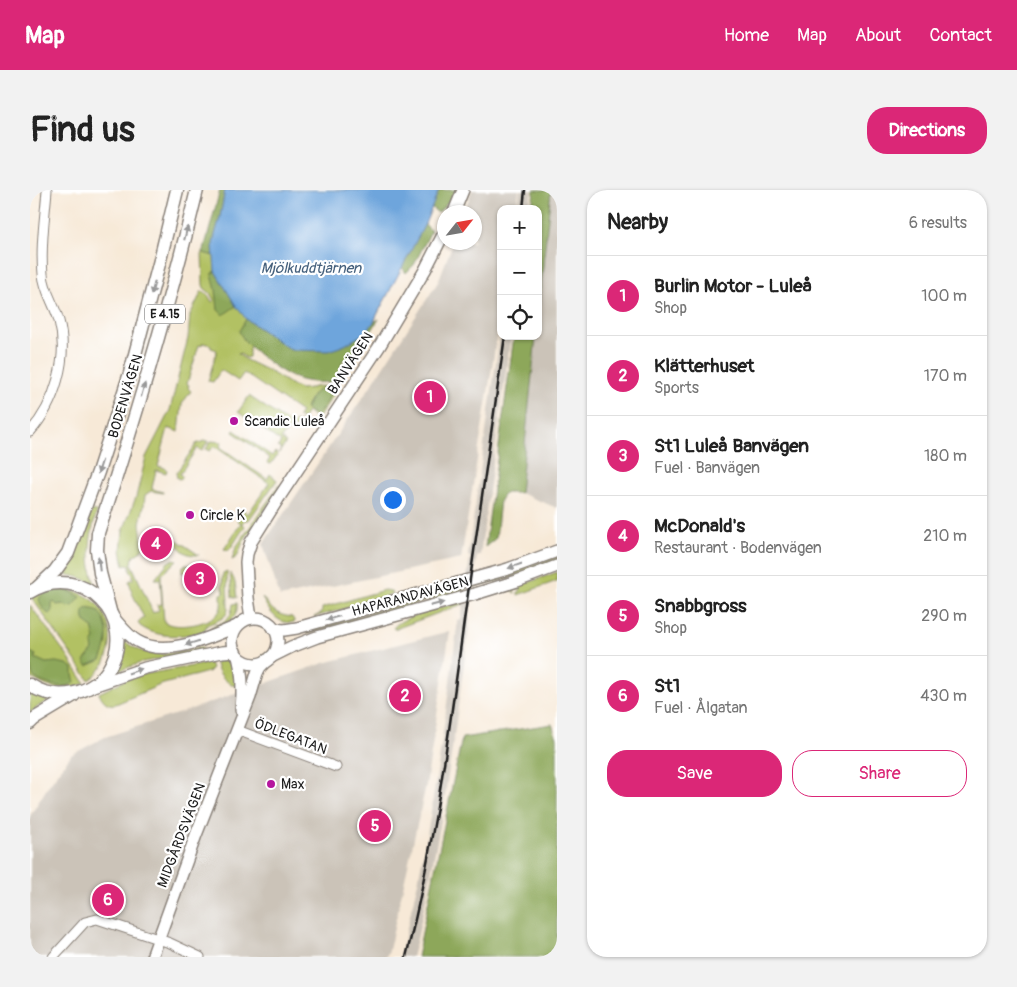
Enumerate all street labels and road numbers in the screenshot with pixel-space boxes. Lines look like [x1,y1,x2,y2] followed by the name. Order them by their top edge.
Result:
[145,305,185,324] road number: E 4.15
[324,329,377,398] street label: BANVÄGEN
[105,352,146,440] street label: BODENVÄGEN
[350,573,470,620] street label: HAPARANDAVÄGEN
[252,714,330,758] street label: ÖDLEGATAN
[152,780,209,890] street label: MIDGÅRDSVÄGEN

